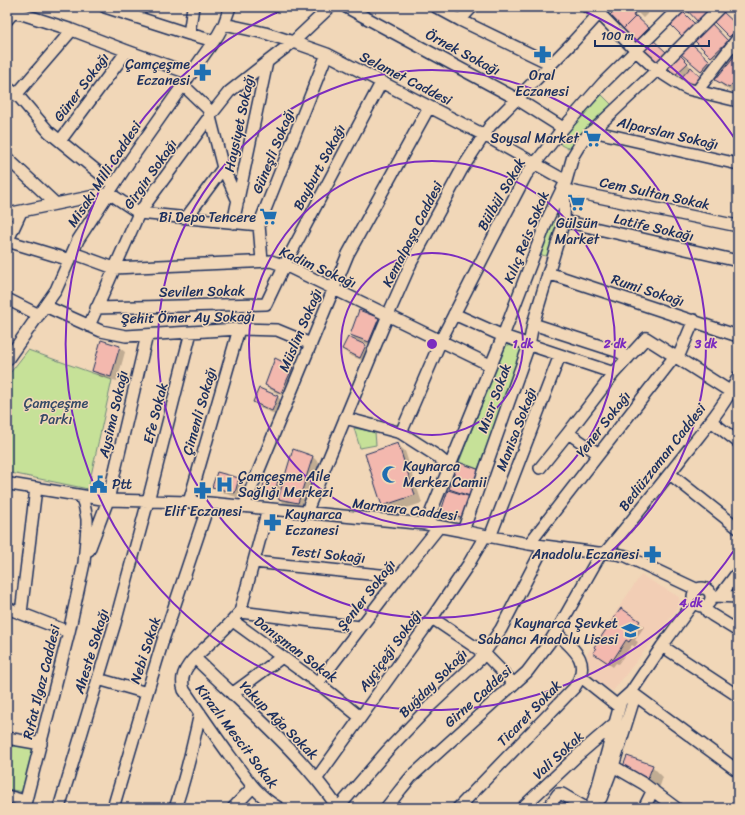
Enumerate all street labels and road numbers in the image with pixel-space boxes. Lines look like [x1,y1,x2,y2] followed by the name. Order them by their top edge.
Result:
[421,22,505,83] street label: Örnek Sokağı
[355,44,458,113] street label: Selamet Caddesi
[47,47,116,127] street label: Güner Sokağı
[217,72,262,174] street label: Haysiyet Sokağı
[245,105,302,198] street label: Güneşli Sokağı
[614,109,721,157] street label: Alparslan Sokağı
[61,115,149,232] street label: Misakı Milli Caddesi
[286,119,353,215] street label: Bayburt Sokağı
[117,134,184,215] street label: Girgin Sokağı
[470,153,533,235] street label: Bülbül Sokak
[597,170,712,217] street label: Cem Sultan Sokak
[375,176,450,292] street label: Kemalpaşa Caddesi
[496,187,556,287] street label: Kılıç Reis Sokak
[611,206,696,249] street label: Latife Sokağı
[275,239,361,296] street label: Kadim Sokağı
[608,267,688,314] street label: Rumi Sokağı
[159,278,246,305] street label: Sevilen Sokak
[272,284,329,376] street label: Müslim Sokağı
[121,304,255,331] street label: Şehit Ömer Ay Sokağı
[470,360,519,437] street label: Mısır Sokak
[175,364,224,458] street label: Çimenli Sokağı
[91,368,136,461] street label: Aysima Sokağı
[136,380,175,447] street label: Efe Sokak
[489,383,544,475] street label: Manisa Sokağı
[569,386,638,463] street label: Yener Sokağı
[612,397,713,517] street label: Bediüzzaman Caddesi
[351,491,460,528] street label: Marmara Caddesi
[289,538,367,571] street label: Testi Sokağı
[330,554,403,637] street label: Şenler Sokağı
[351,603,429,698] street label: Ayçiçeği Sokağı
[66,605,116,698] street label: Aheste Sokağı
[248,609,344,690] street label: Danışman Sokak
[123,613,168,687] street label: Nebi Sokak
[15,621,68,742] street label: Rıfat Ilgaz Caddesi
[393,643,474,724] street label: Buğday Sokağı
[438,658,519,734] street label: Girne Caddesi
[491,674,568,753] street label: Ticaret Sokak
[233,675,325,766] street label: Yakup Ağa Sokak
[189,678,285,795] street label: Kirazlı Mescit Sokak
[527,725,590,786] street label: Vali Sokak

